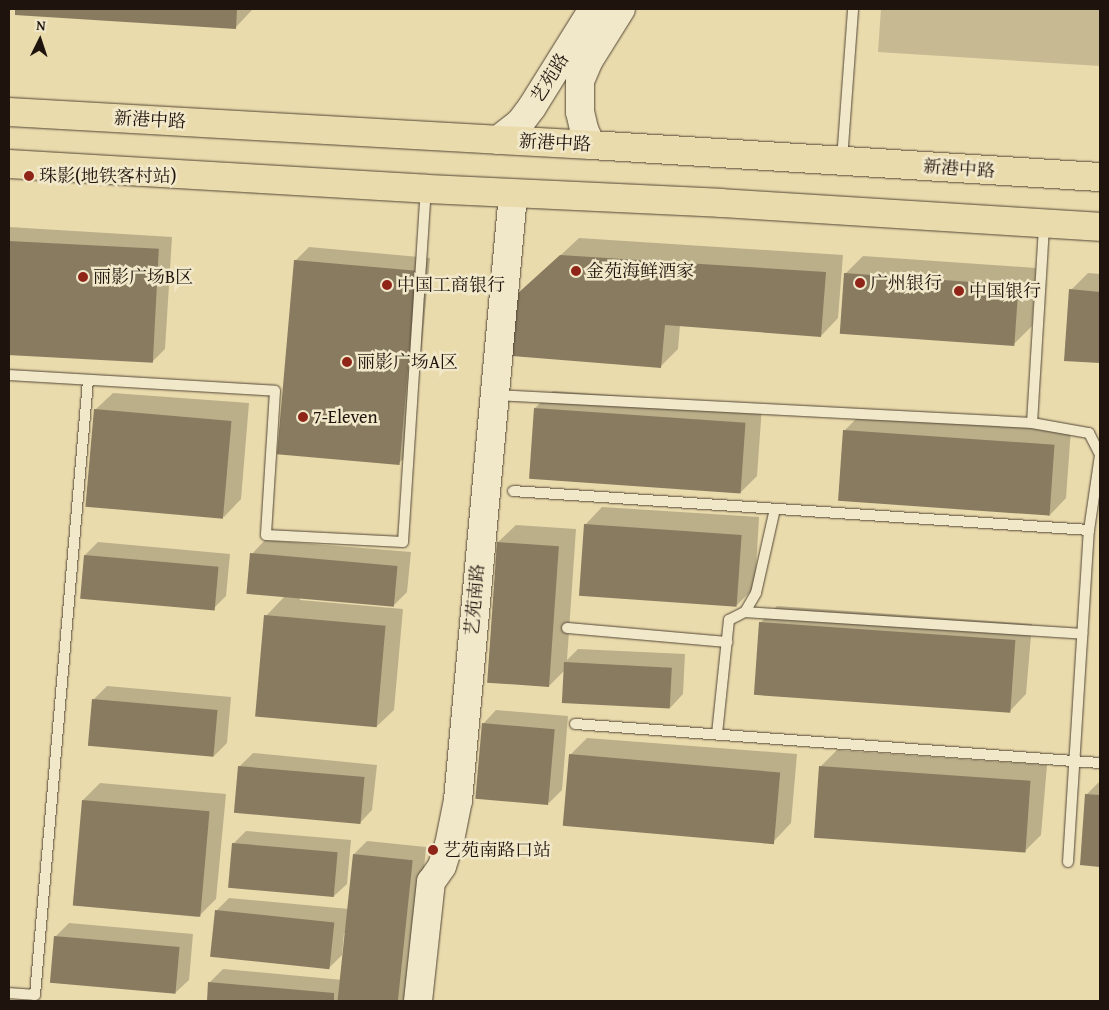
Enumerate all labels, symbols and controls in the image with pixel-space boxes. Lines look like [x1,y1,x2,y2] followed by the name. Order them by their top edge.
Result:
[15,15,65,65] north arrow
[36,15,46,35] text: N
[527,49,573,107] street label: 艺苑路
[113,107,187,133] street label: 新港中路
[518,130,592,156] street label: 新港中路
[922,156,996,182] street label: 新港中路
[39,165,177,187] place label: 珠影(地铁客村站)
[23,170,35,182] marker: 珠影(地铁客村站)
[586,260,694,282] place label: 金苑海鲜酒家
[570,265,582,277] marker: 金苑海鲜酒家
[93,266,193,288] place label: 丽影广场B区
[77,271,89,283] marker: 丽影广场B区
[870,272,942,294] place label: 广州银行
[397,274,505,296] place label: 中国工商银行
[854,277,866,289] marker: 广州银行
[381,279,393,291] marker: 中国工商银行
[969,280,1041,302] place label: 中国银行
[953,285,965,297] marker: 中国银行
[357,351,458,373] place label: 丽影广场A区
[341,356,353,368] marker: 丽影广场A区
[313,406,378,428] place label: 7-Eleven
[297,411,309,423] marker: 7-Eleven
[461,563,489,637] street label: 艺苑南路
[443,839,551,861] place label: 艺苑南路口站
[427,844,439,856] marker: 艺苑南路口站

